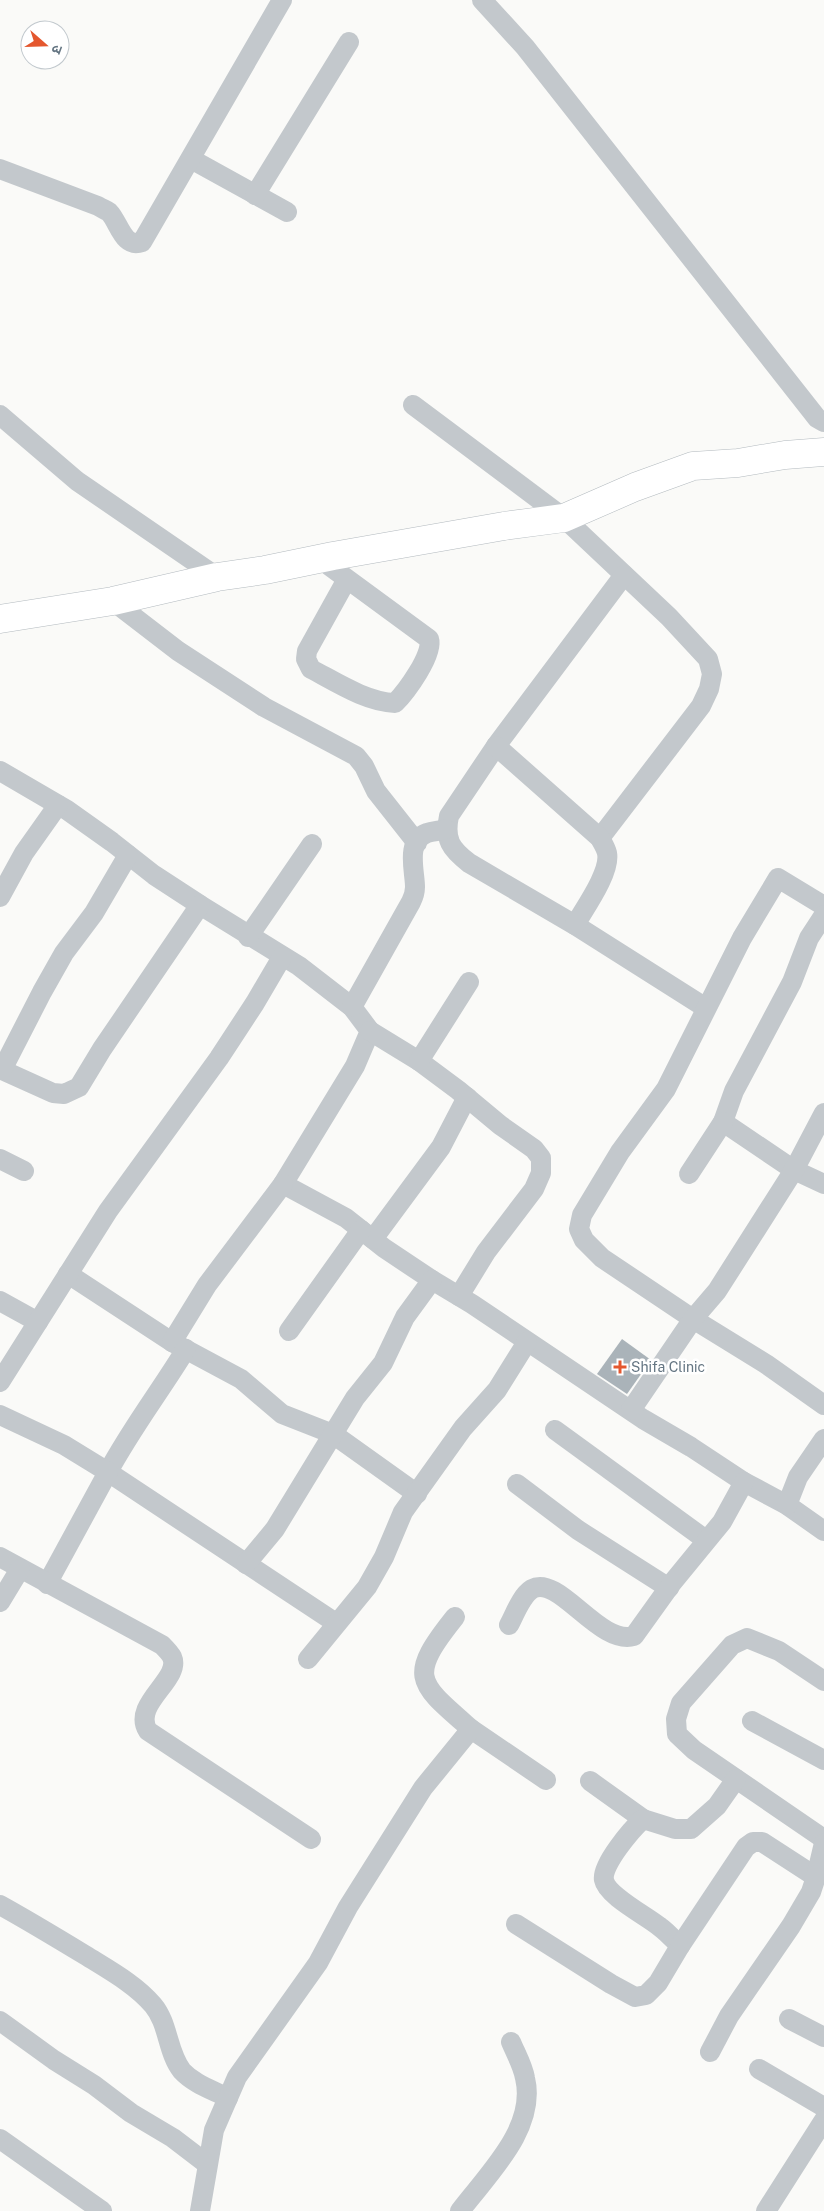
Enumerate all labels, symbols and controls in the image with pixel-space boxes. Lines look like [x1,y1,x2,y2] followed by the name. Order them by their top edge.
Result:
[20,20,70,70] north arrow
[48,43,66,57] text: उ
[631,1359,705,1375] place label: Shifa Clinic
[613,1360,627,1374] marker: Shifa Clinic

